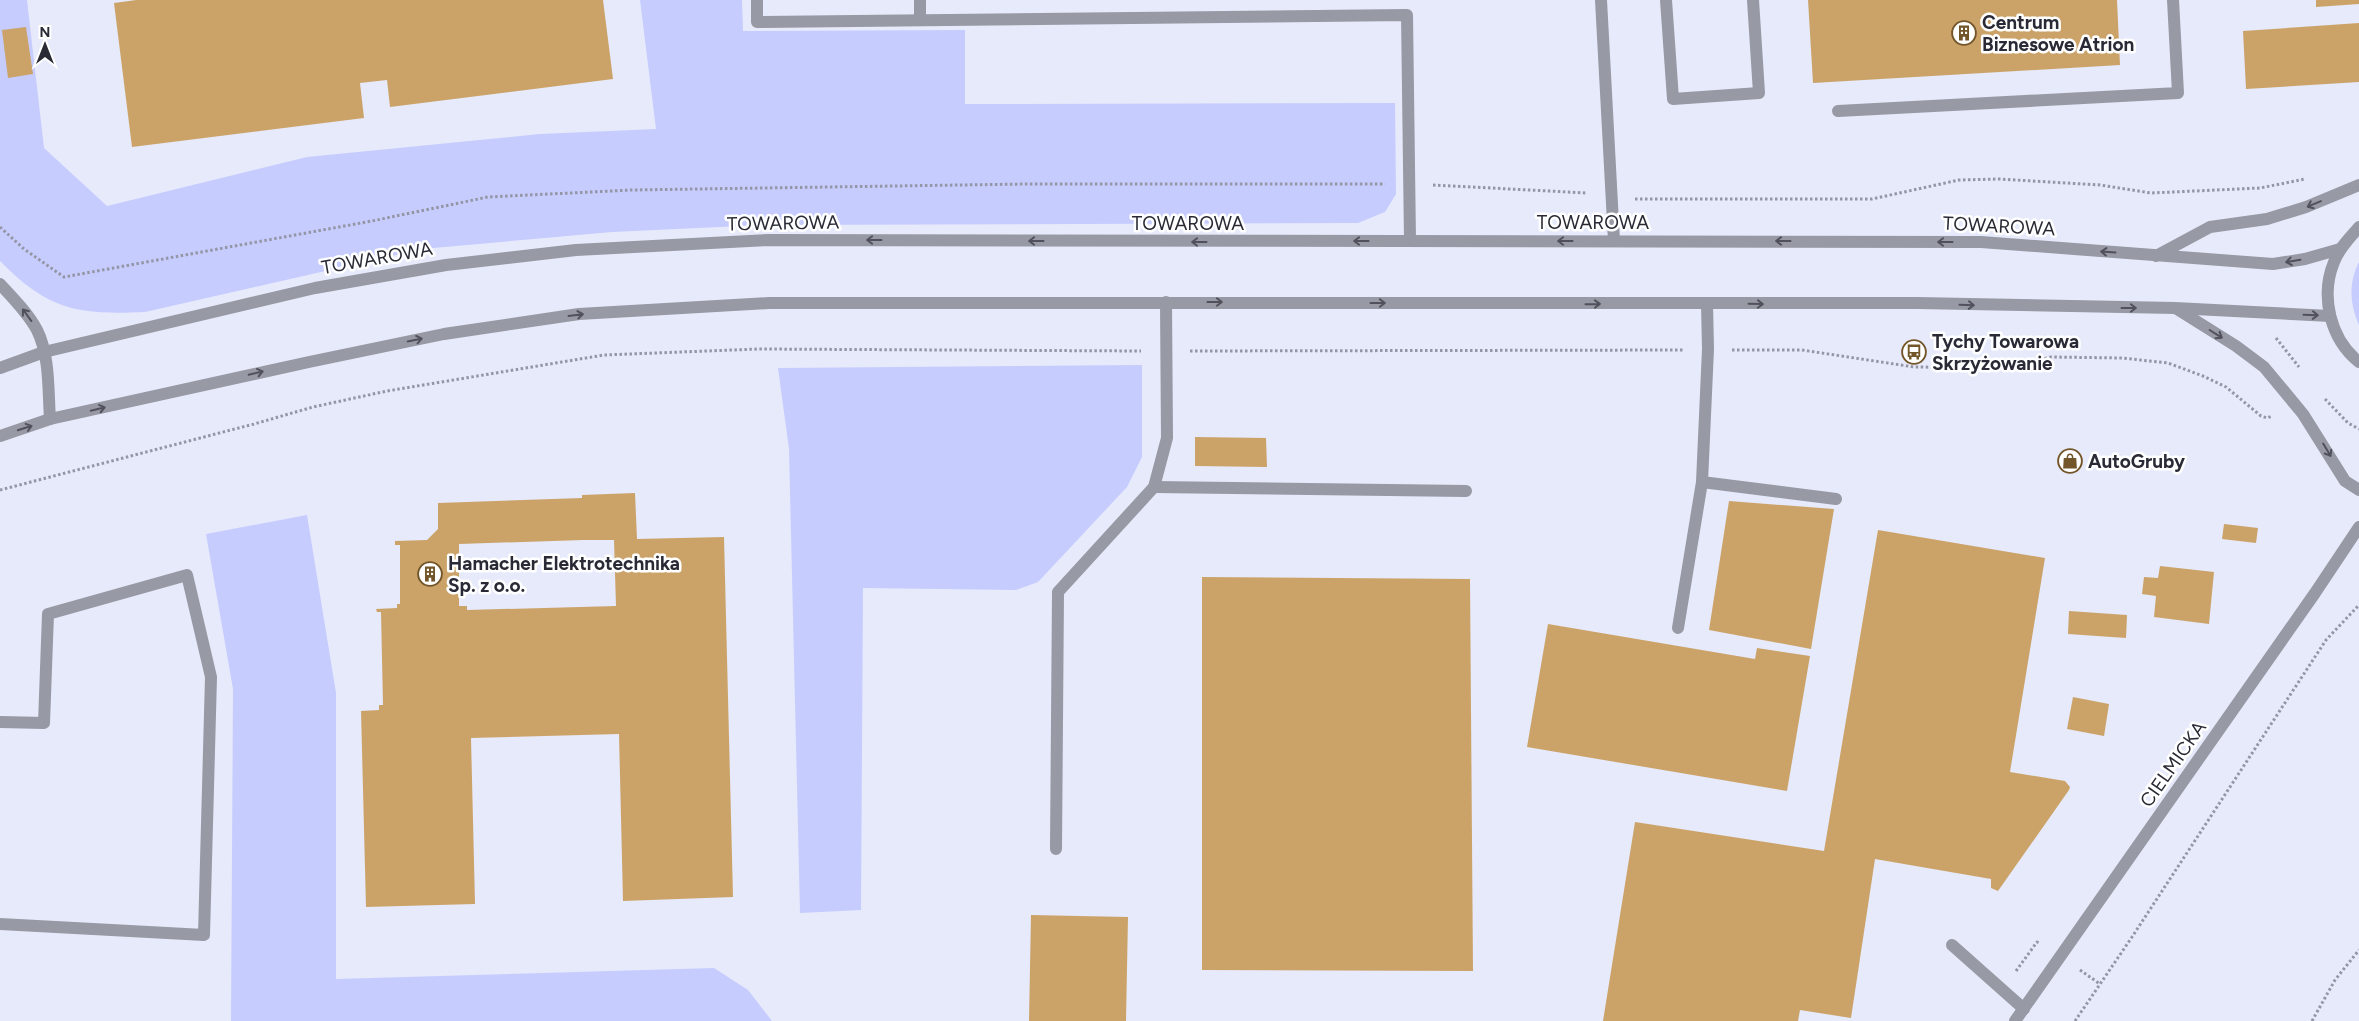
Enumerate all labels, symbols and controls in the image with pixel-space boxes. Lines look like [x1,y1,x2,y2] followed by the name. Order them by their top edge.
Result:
[1982,11,2134,56] place label: Centrum Biznesowe Atrion
[20,20,70,70] north arrow
[1951,20,1977,46] building icon: Centrum Biznesowe Atrion
[40,24,50,41] text: N
[2307,199,2322,209] one-way arrow
[727,211,840,235] street label: TOWAROWA
[1537,211,1649,234] street label: TOWAROWA
[1132,212,1244,235] street label: TOWAROWA
[1942,212,2056,240] street label: TOWAROWA
[866,235,882,245] one-way arrow
[1029,236,1045,246] one-way arrow
[1354,236,1370,246] one-way arrow
[1557,236,1574,246] one-way arrow
[1775,236,1792,246] one-way arrow
[320,237,435,279] street label: TOWAROWA
[1191,237,1208,247] one-way arrow
[1938,237,1954,247] one-way arrow
[2100,247,2116,256] one-way arrow
[2285,256,2301,266] one-way arrow
[1206,297,1223,307] one-way arrow
[1369,298,1385,308] one-way arrow
[1584,299,1601,309] one-way arrow
[1747,299,1763,308] one-way arrow
[1958,300,1974,310] one-way arrow
[2120,303,2137,313] one-way arrow
[21,309,32,322] one-way arrow
[567,310,583,320] one-way arrow
[2302,311,2318,320] one-way arrow
[2209,328,2223,339] one-way arrow
[1932,330,2079,375] place label: Tychy Towarowa Skrzyżowanie
[407,335,423,344] one-way arrow
[1901,339,1927,365] bus stop icon: Tychy Towarowa Skrzyżowanie
[248,368,264,378] one-way arrow
[89,404,105,413] one-way arrow
[17,423,32,432] one-way arrow
[2322,442,2332,456] one-way arrow
[2057,448,2083,474] shop icon: AutoGruby
[2088,450,2185,473] place label: AutoGruby
[448,552,680,597] place label: Hamacher Elektrotechnika Sp. z o.o.
[417,561,443,587] building icon: Hamacher Elektrotechnika Sp. z o.o.
[2135,717,2211,811] street label: CIELMICKA

